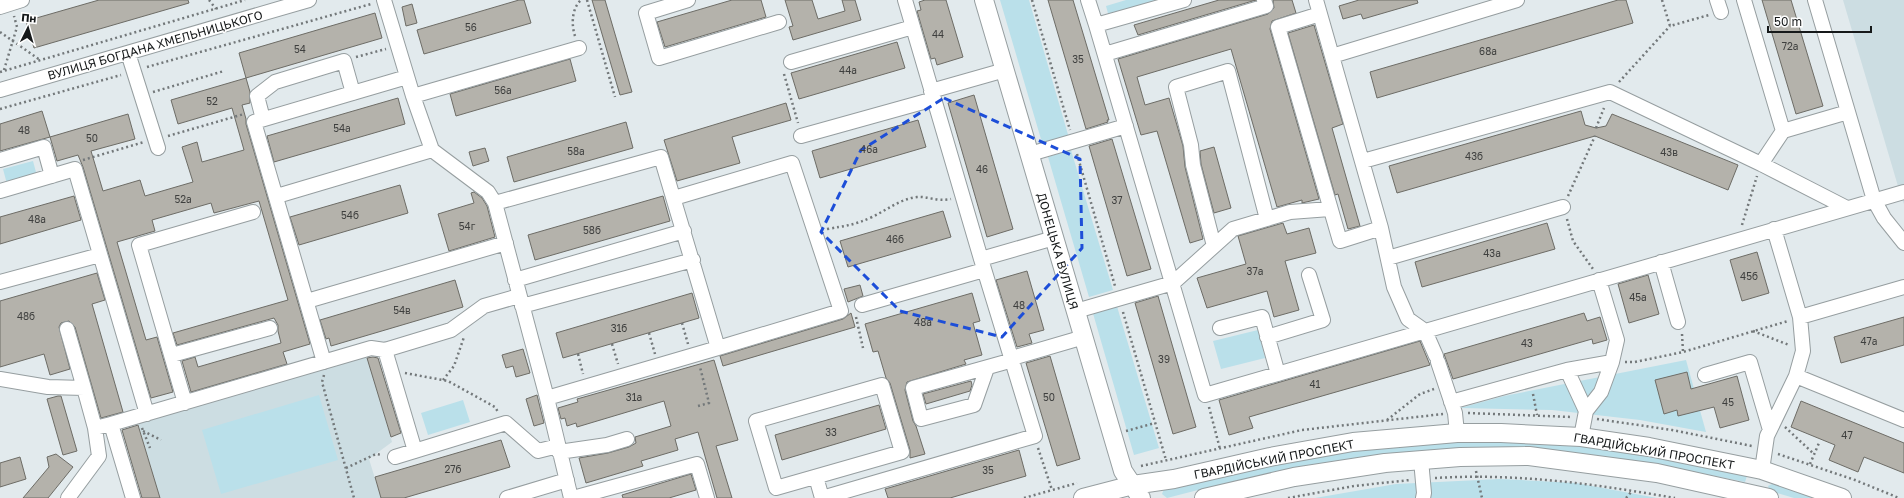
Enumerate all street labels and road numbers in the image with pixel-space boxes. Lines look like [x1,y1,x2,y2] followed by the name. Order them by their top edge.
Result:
[46,7,264,83] street label: ВУЛИЦЯ БОГДАНА ХМЕЛЬНИЦЬКОГО
[1034,191,1082,311] street label: ДОНЕЦЬКА ВУЛИЦЯ
[1572,429,1736,473] street label: ГВАРДІЙСЬКИЙ ПРОСПЕКТ
[1193,436,1356,482] street label: ГВАРДІЙСЬКИЙ ПРОСПЕКТ

